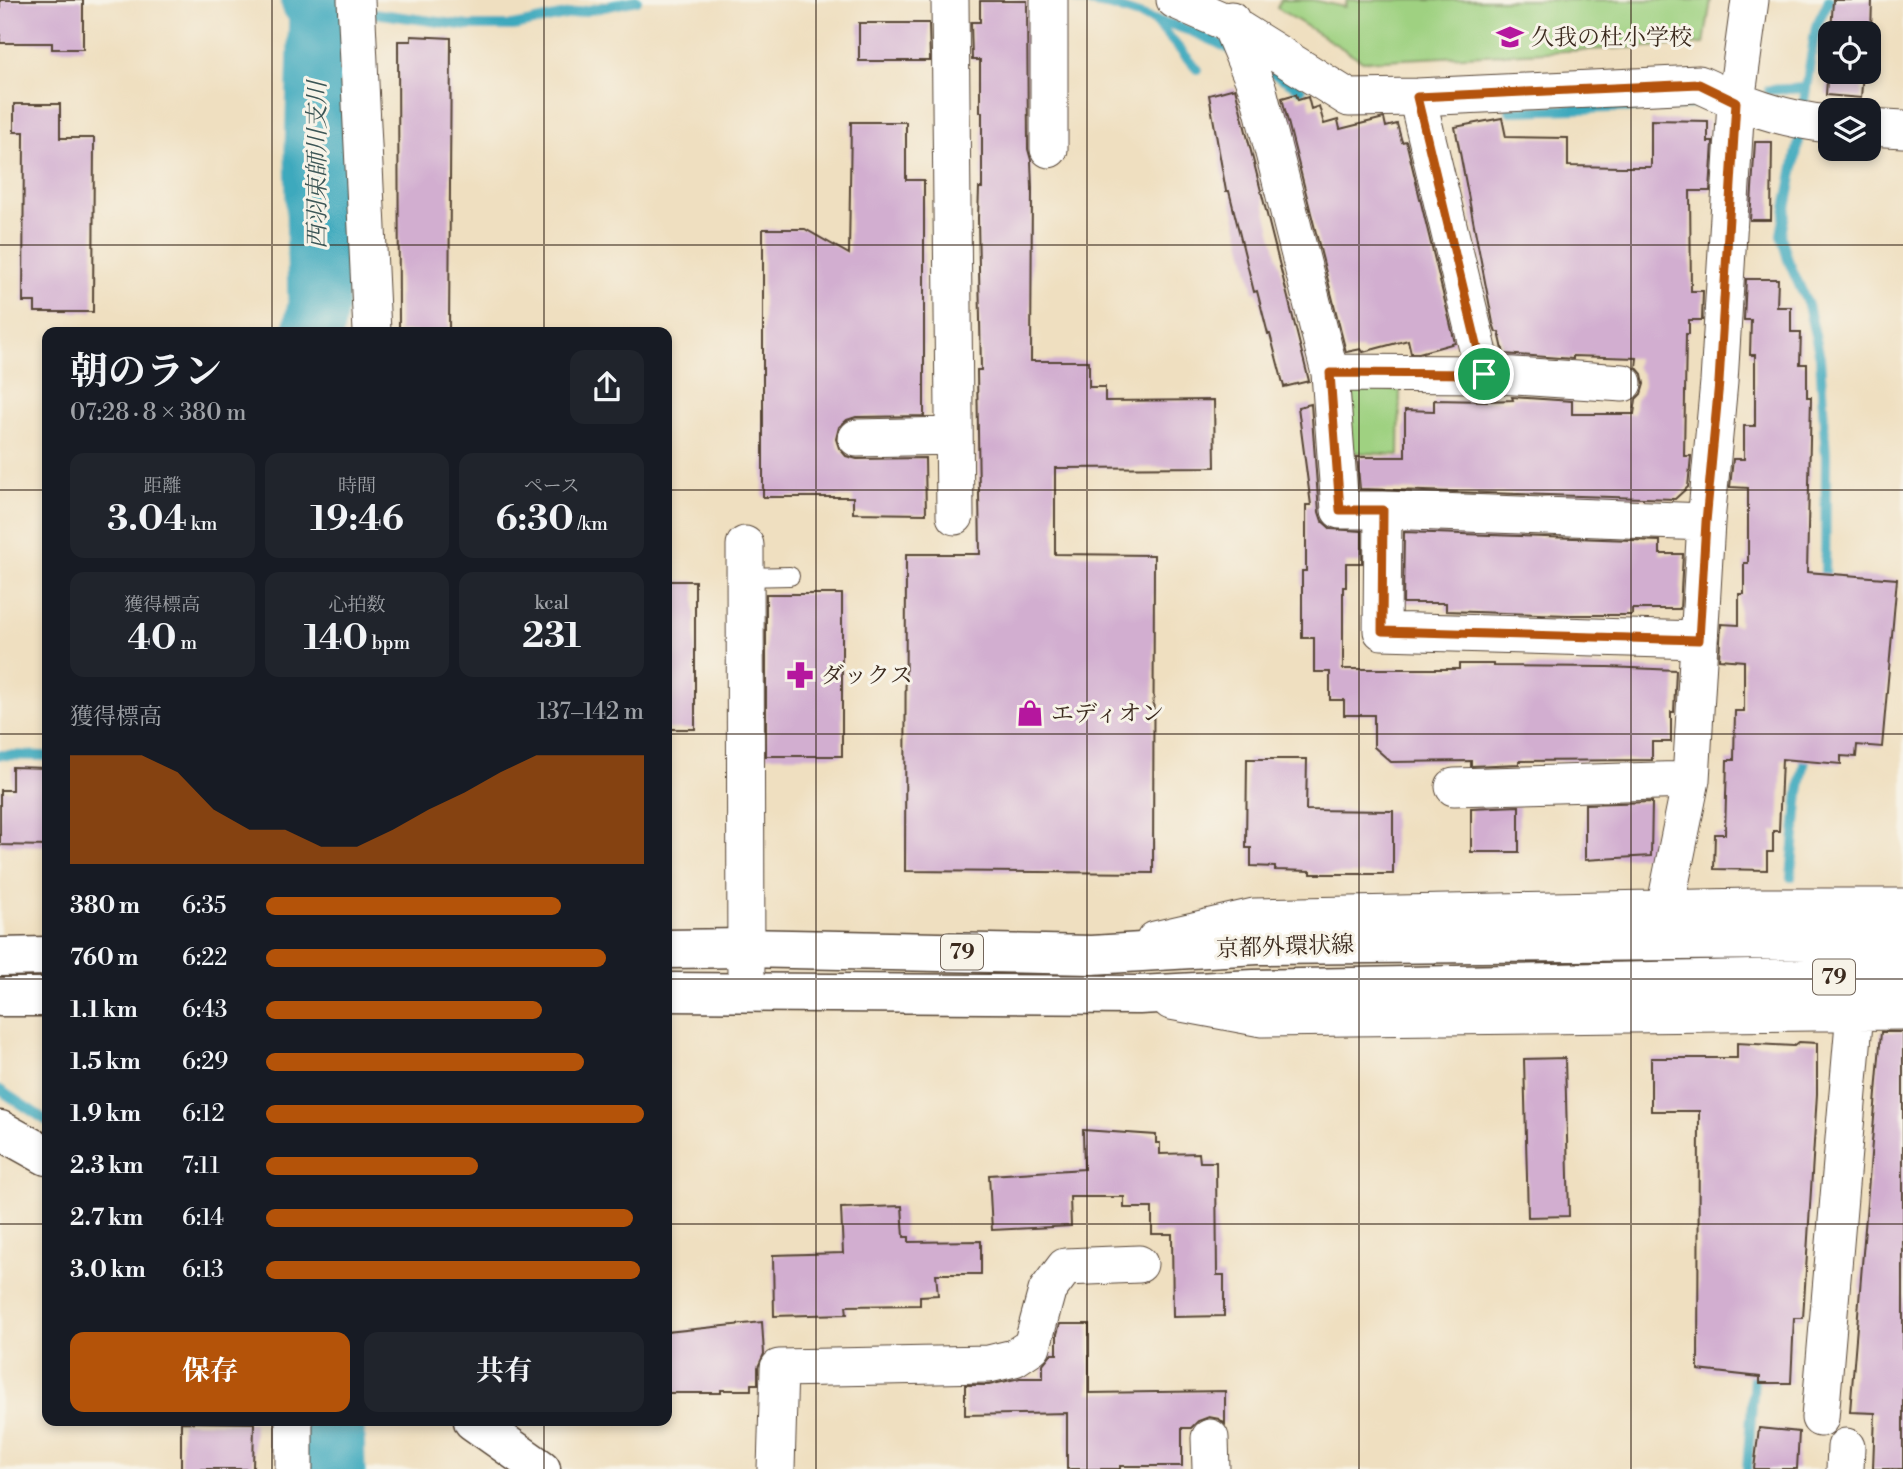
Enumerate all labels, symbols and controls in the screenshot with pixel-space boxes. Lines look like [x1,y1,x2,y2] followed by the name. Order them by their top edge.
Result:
[1818,21,1881,161] map controls
[1818,21,1881,84] button: locate
[1495,22,1525,52] school or university icon: 久我の杜小学校
[1531,24,1692,52] place label: 久我の杜小学校
[303,78,333,249] water label: 西羽束師川支川
[1818,98,1881,161] button: layers
[1454,344,1514,404] pin
[70,349,222,396] text: 朝のラン
[570,350,644,424] button: share
[1465,355,1503,393] icon: arrive
[70,399,246,427] text: 07:28 · 8 × 380 m
[143,474,181,498] text: 距離
[338,474,376,498] text: 時間
[524,474,580,498] text: ペース
[107,498,187,541] text: 3.04
[310,498,404,541] text: 19:46
[496,498,574,541] text: 6:30
[187,512,217,536] text: km
[574,512,608,536] text: /km
[534,591,569,615] text: kcal
[124,593,200,617] text: 獲得標高
[328,593,386,617] text: 心拍数
[522,615,581,658] text: 231
[128,617,177,660] text: 40
[304,617,368,660] text: 140
[177,631,197,655] text: m
[368,631,410,655] text: bpm
[785,660,815,690] pharmacy icon: ダックス
[821,662,913,690] place label: ダックス
[537,698,644,726] text: 137–142 m
[1015,698,1045,728] shop icon: エディオン
[1051,700,1164,728] place label: エディオン
[70,703,162,731] text: 獲得標高
[70,892,140,920] text: 380 m
[182,892,227,920] text: 6:35
[1216,931,1354,963] street label: 京都外環状線
[941,934,983,970] road number: 79
[70,944,138,972] text: 760 m
[182,944,227,972] text: 6:22
[1813,960,1855,995] road number: 79
[70,996,138,1024] text: 1.1 km
[182,996,228,1024] text: 6:43
[70,1048,141,1076] text: 1.5 km
[182,1048,228,1076] text: 6:29
[70,1100,141,1128] text: 1.9 km
[182,1100,225,1128] text: 6:12
[70,1152,143,1180] text: 2.3 km
[182,1152,220,1180] text: 7:11
[70,1204,143,1232] text: 2.7 km
[182,1204,224,1232] text: 6:14
[70,1256,146,1284] text: 3.0 km
[182,1256,224,1284] text: 6:13
[70,1332,350,1412] button: 保存
[364,1332,644,1412] button: 共有

